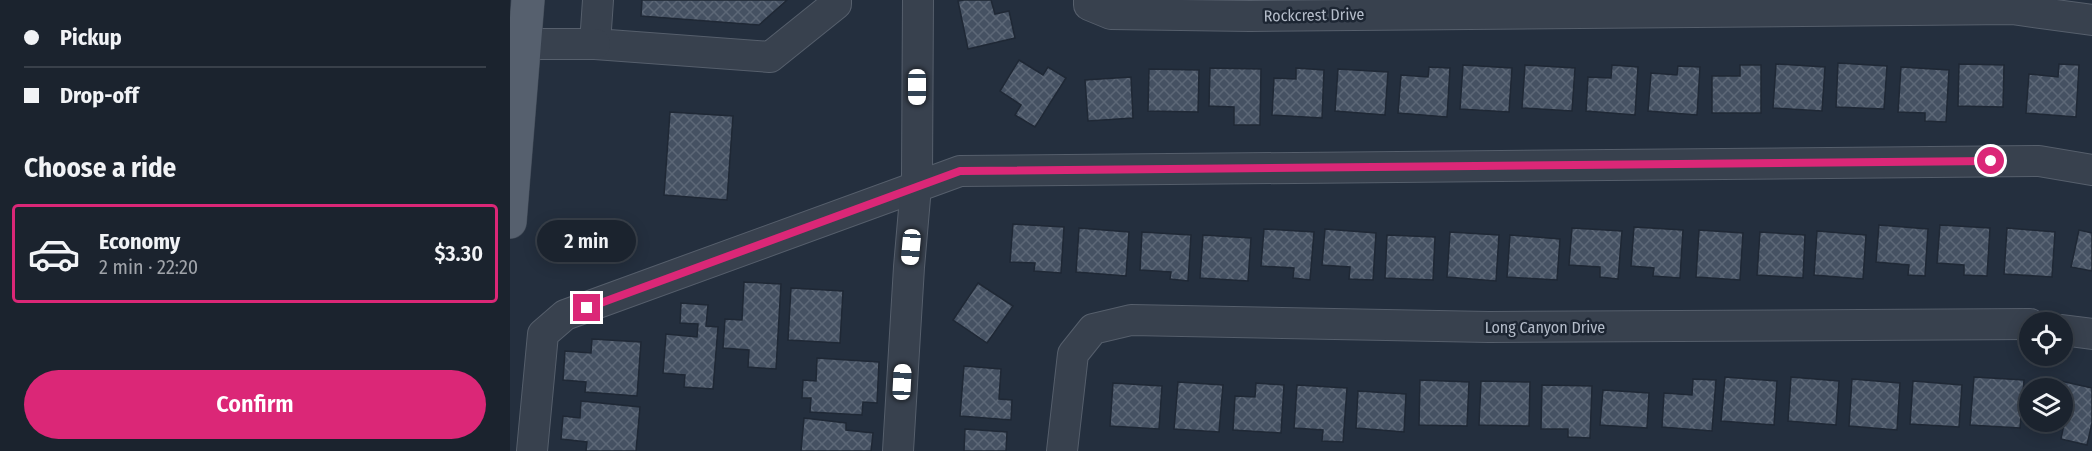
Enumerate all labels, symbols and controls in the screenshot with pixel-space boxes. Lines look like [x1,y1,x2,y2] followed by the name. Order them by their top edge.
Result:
[1264,5,1365,25] street label: Rockcrest Drive
[60,24,122,51] text: Pickup
[908,69,926,105] car
[60,82,139,109] text: Drop-off
[1977,147,2004,174] route start
[24,152,176,184] text: Choose a ride
[538,221,637,263] callout: 2 min
[27,227,81,281] icon: car
[99,228,180,255] text: Economy
[900,228,922,266] car
[564,229,609,253] text: 2 min
[434,240,483,267] text: $3.30
[99,255,198,279] text: 2 min · 22:20
[573,294,600,321] route end
[2019,312,2073,432] map controls
[2019,312,2073,366] button: locate
[1485,318,1605,337] street label: Long Canyon Drive
[892,364,912,400] car
[24,370,486,439] button: Confirm
[2019,378,2073,432] button: layers

